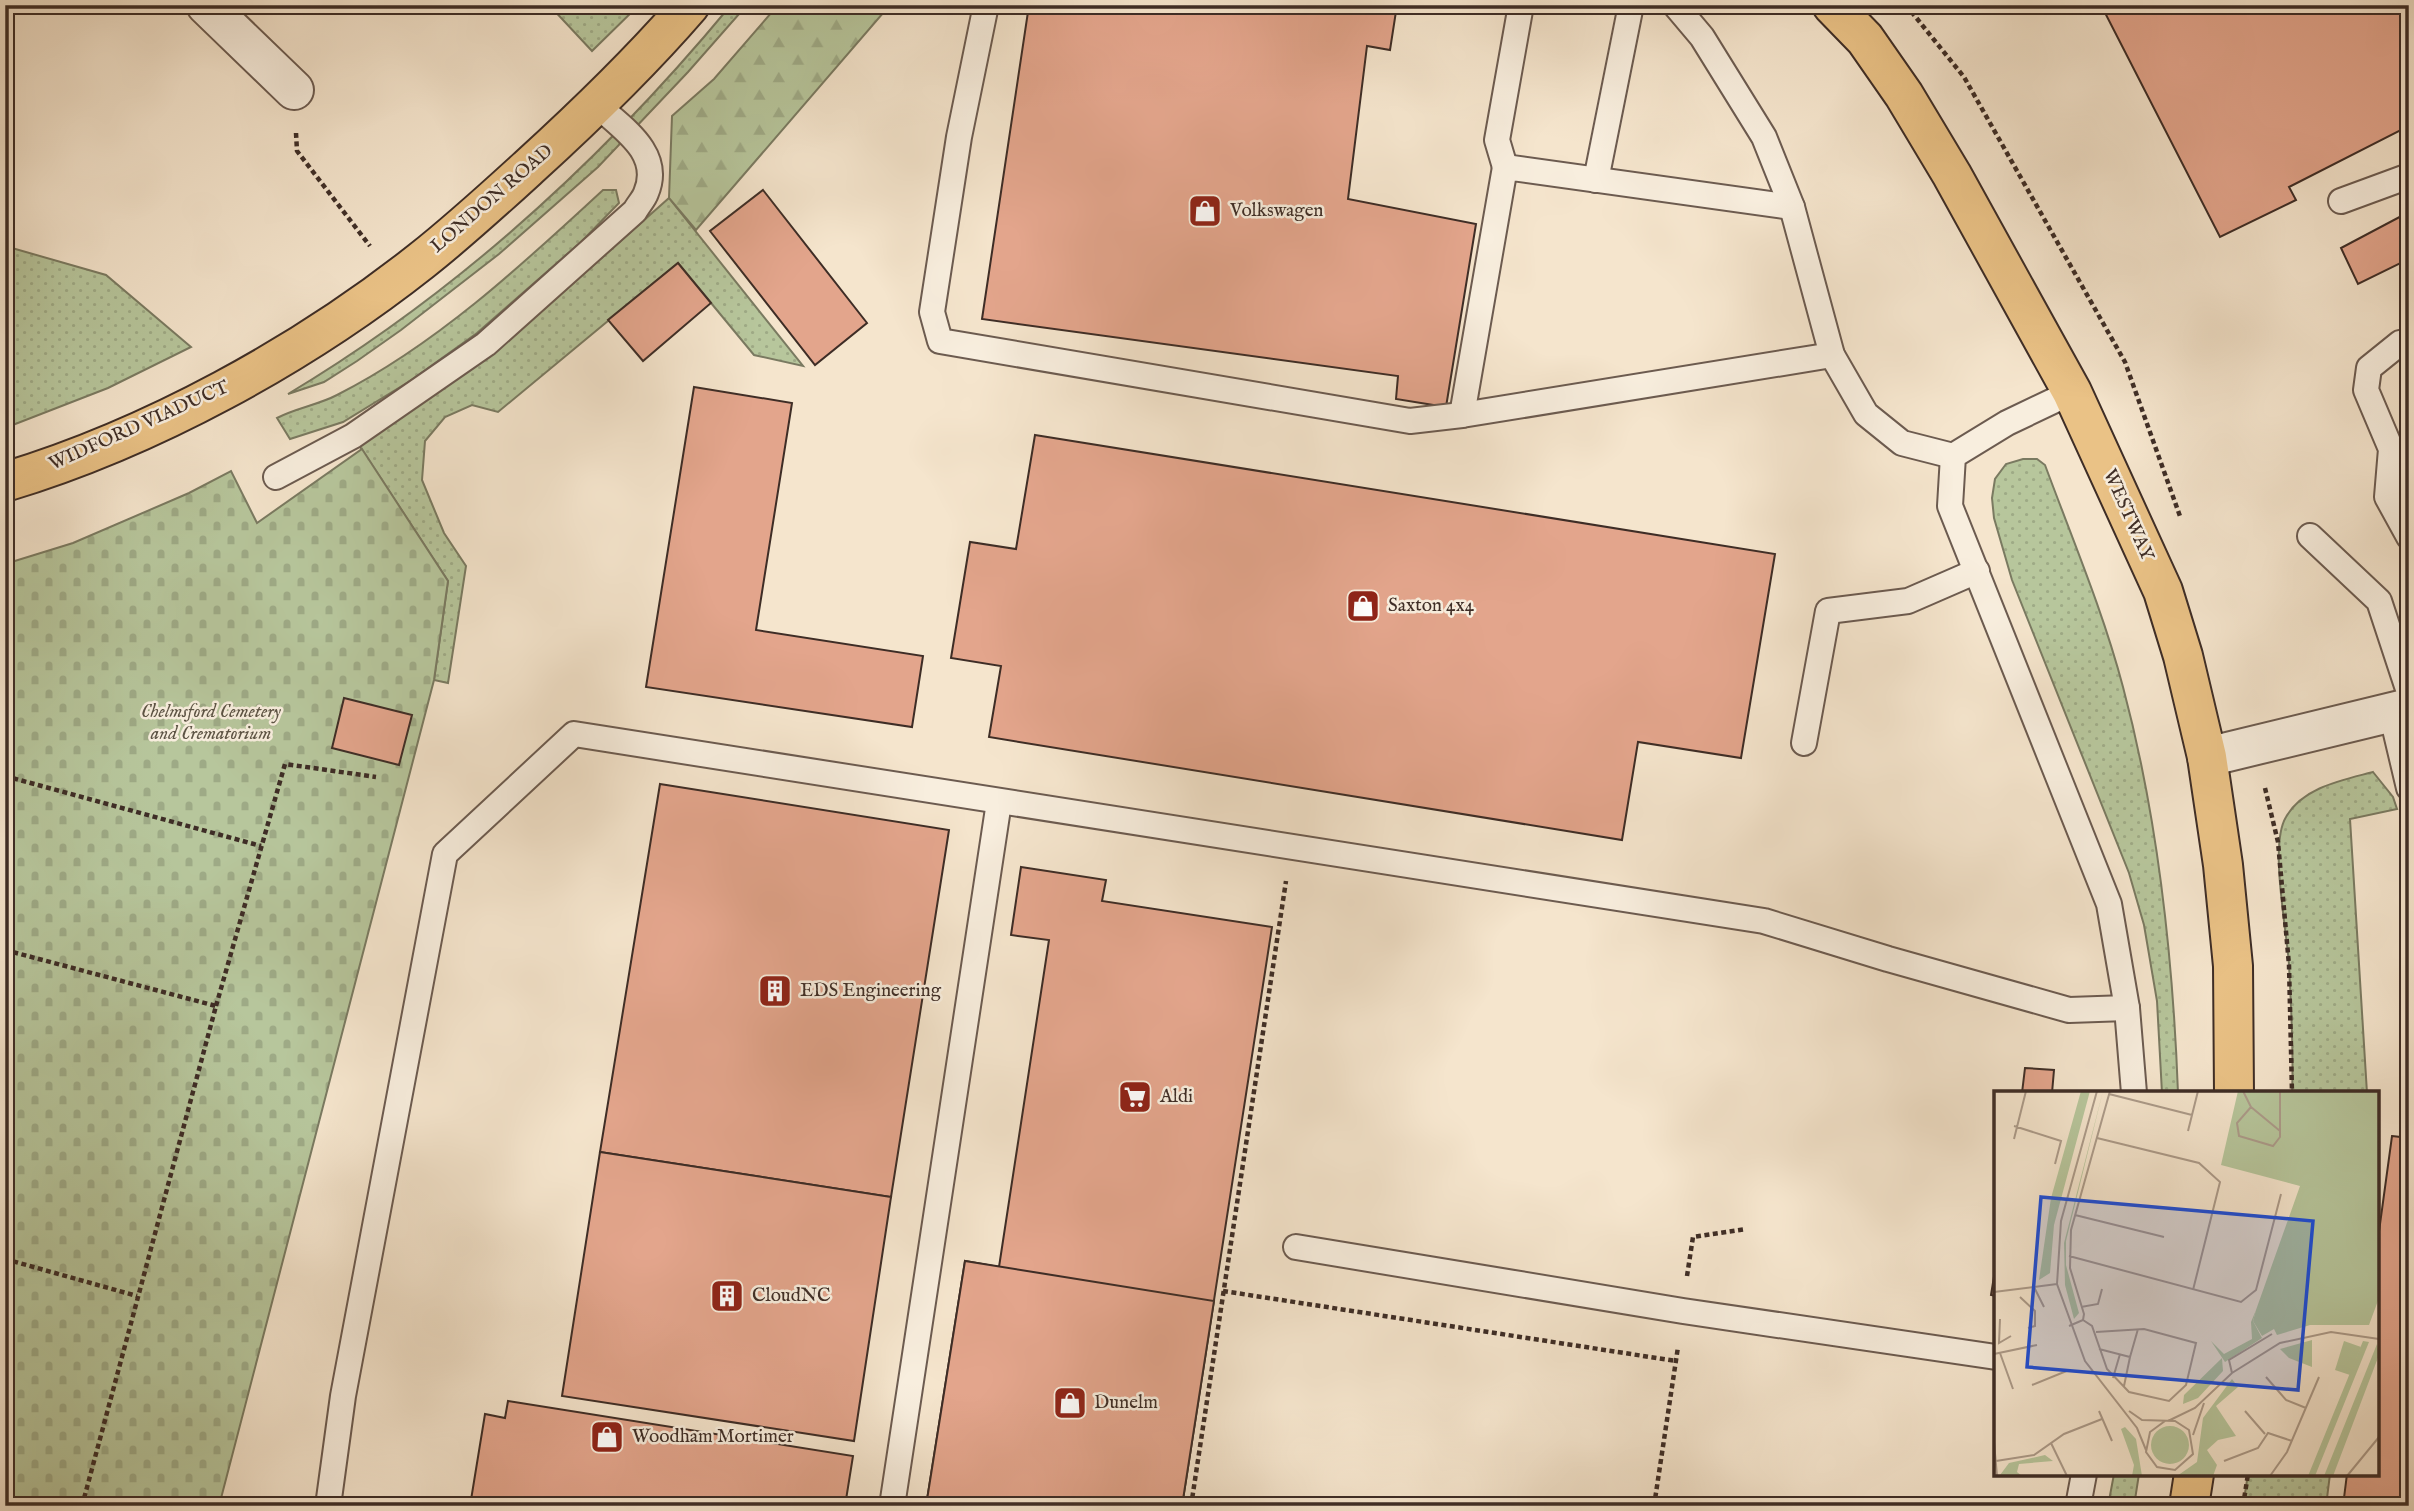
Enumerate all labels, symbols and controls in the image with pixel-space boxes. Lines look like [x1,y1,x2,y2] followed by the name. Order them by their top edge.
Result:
[426,139,558,259] street label: LONDON ROAD
[1186,192,1224,230] shop icon: Volkswagen
[1229,199,1323,223] place label: Volkswagen
[45,375,233,477] street label: WIDFORD VIADUCT
[2097,465,2159,566] street label: WESTWAY
[1344,587,1382,625] shop icon: Saxton 4x4
[1388,594,1475,618] place label: Saxton 4x4
[141,700,282,746] park label: Chelmsford Cemetery and Crematorium
[756,972,794,1010] building icon: EDS Engineering
[800,979,942,1003] place label: EDS Engineering
[1116,1078,1154,1116] supermarket icon: Aldi
[1159,1085,1193,1109] place label: Aldi
[1994,1091,2379,1476] inset map
[708,1277,746,1315] building icon: CloudNC
[752,1284,831,1308] place label: CloudNC
[1051,1384,1089,1422] shop icon: Dunelm
[1094,1391,1158,1415] place label: Dunelm
[588,1418,626,1456] shop icon: Woodham Mortimer
[632,1425,794,1449] place label: Woodham Mortimer

